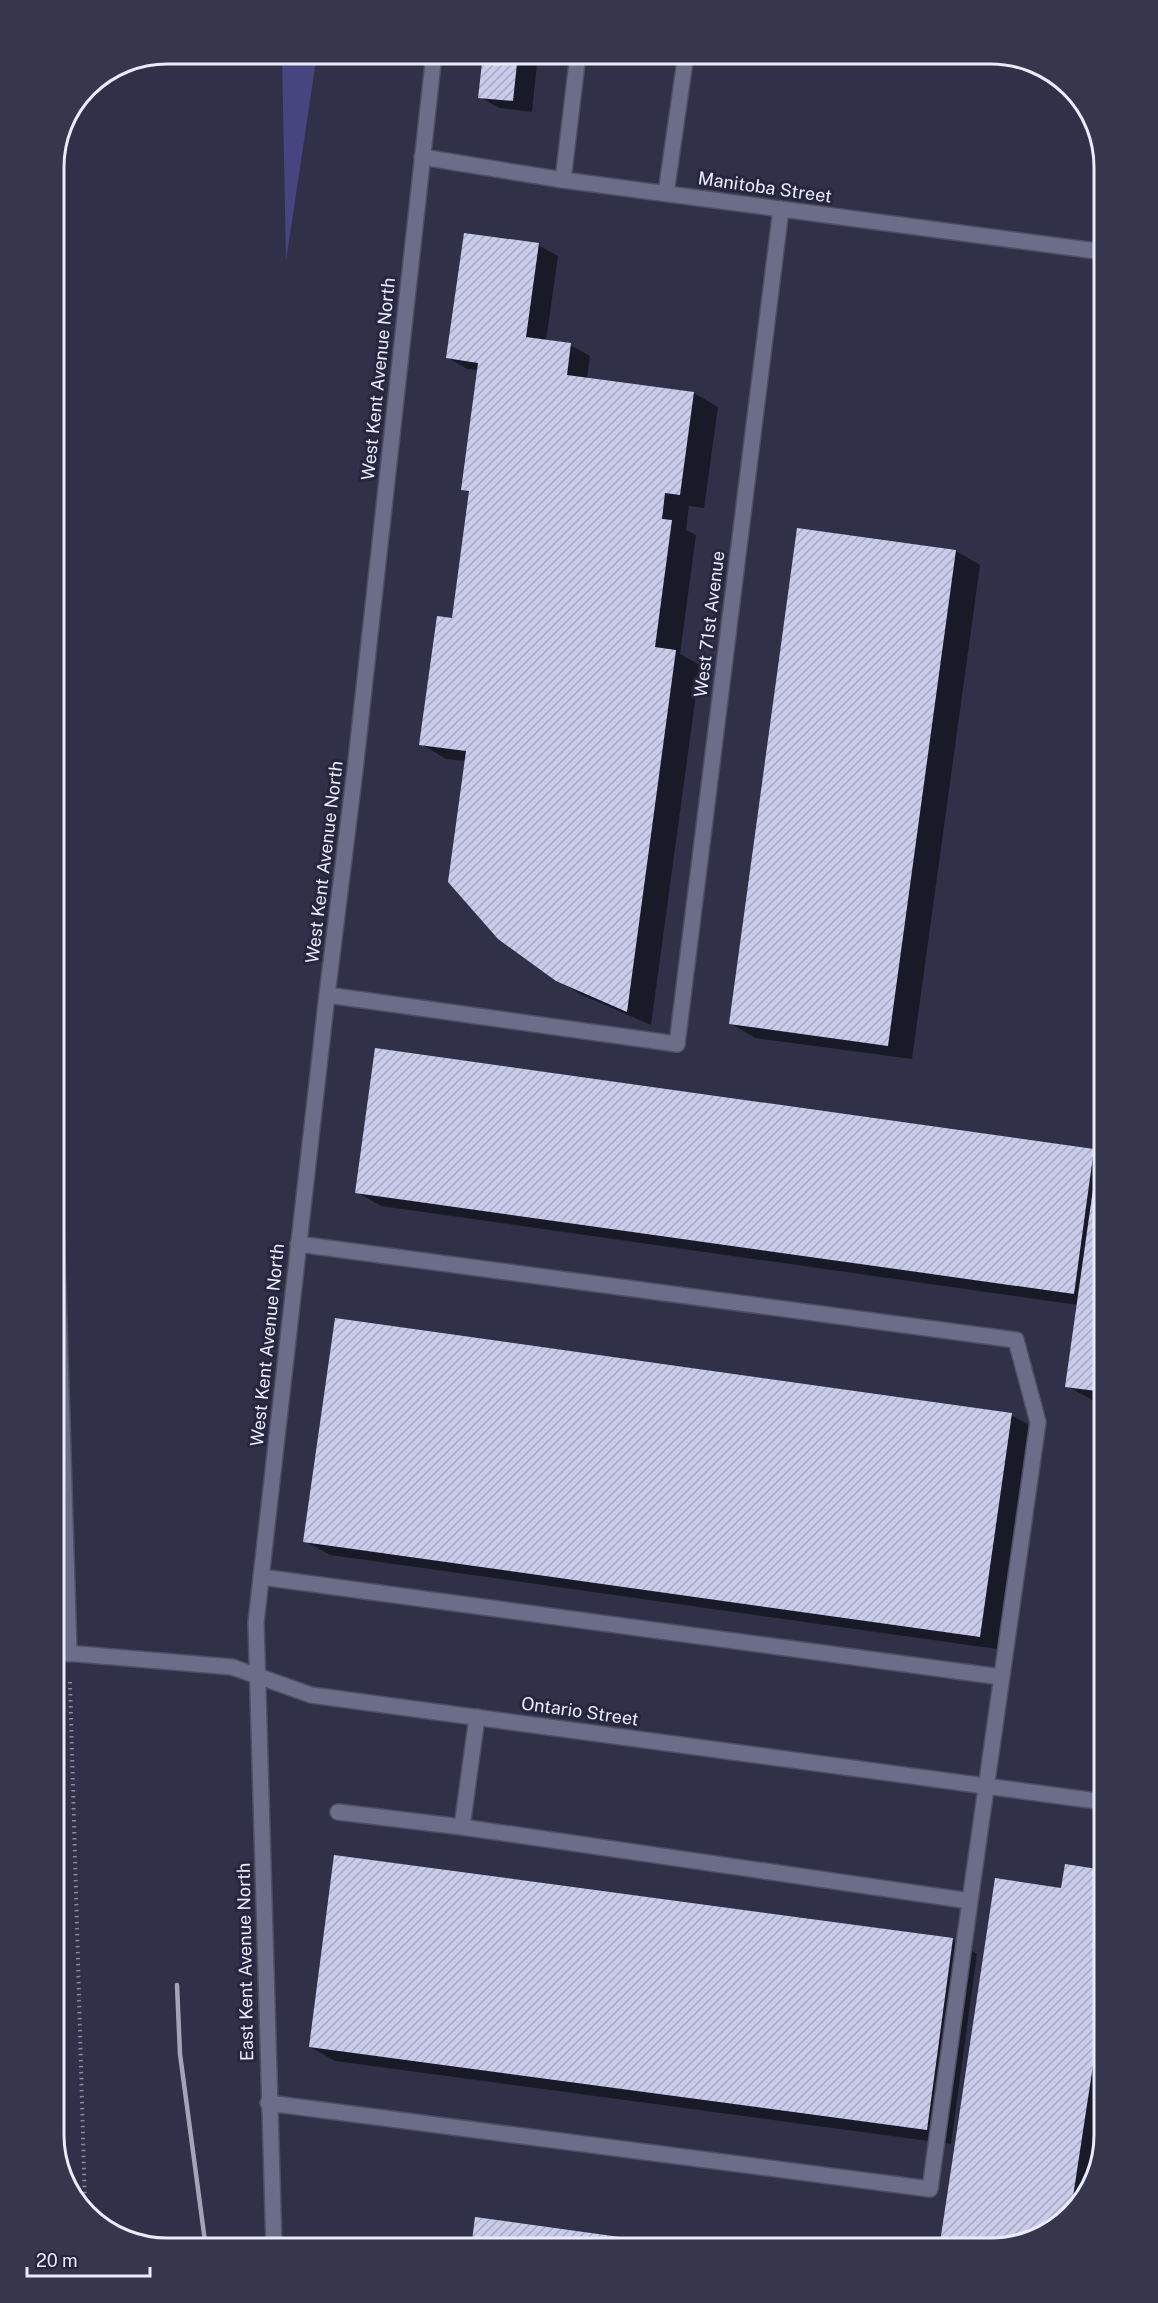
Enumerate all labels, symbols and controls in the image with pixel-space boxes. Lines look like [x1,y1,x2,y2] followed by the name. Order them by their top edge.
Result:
[697,167,833,207] street label: Manitoba Street
[357,276,399,482] street label: West Kent Avenue North
[690,550,728,698] street label: West 71st Avenue
[301,759,347,965] street label: West Kent Avenue North
[246,1242,288,1448] street label: West Kent Avenue North
[520,1692,640,1730] street label: Ontario Street
[233,1863,257,2061] street label: East Kent Avenue North
[27,2240,150,2278] scale bar
[36,2250,78,2271] text: 20 m

